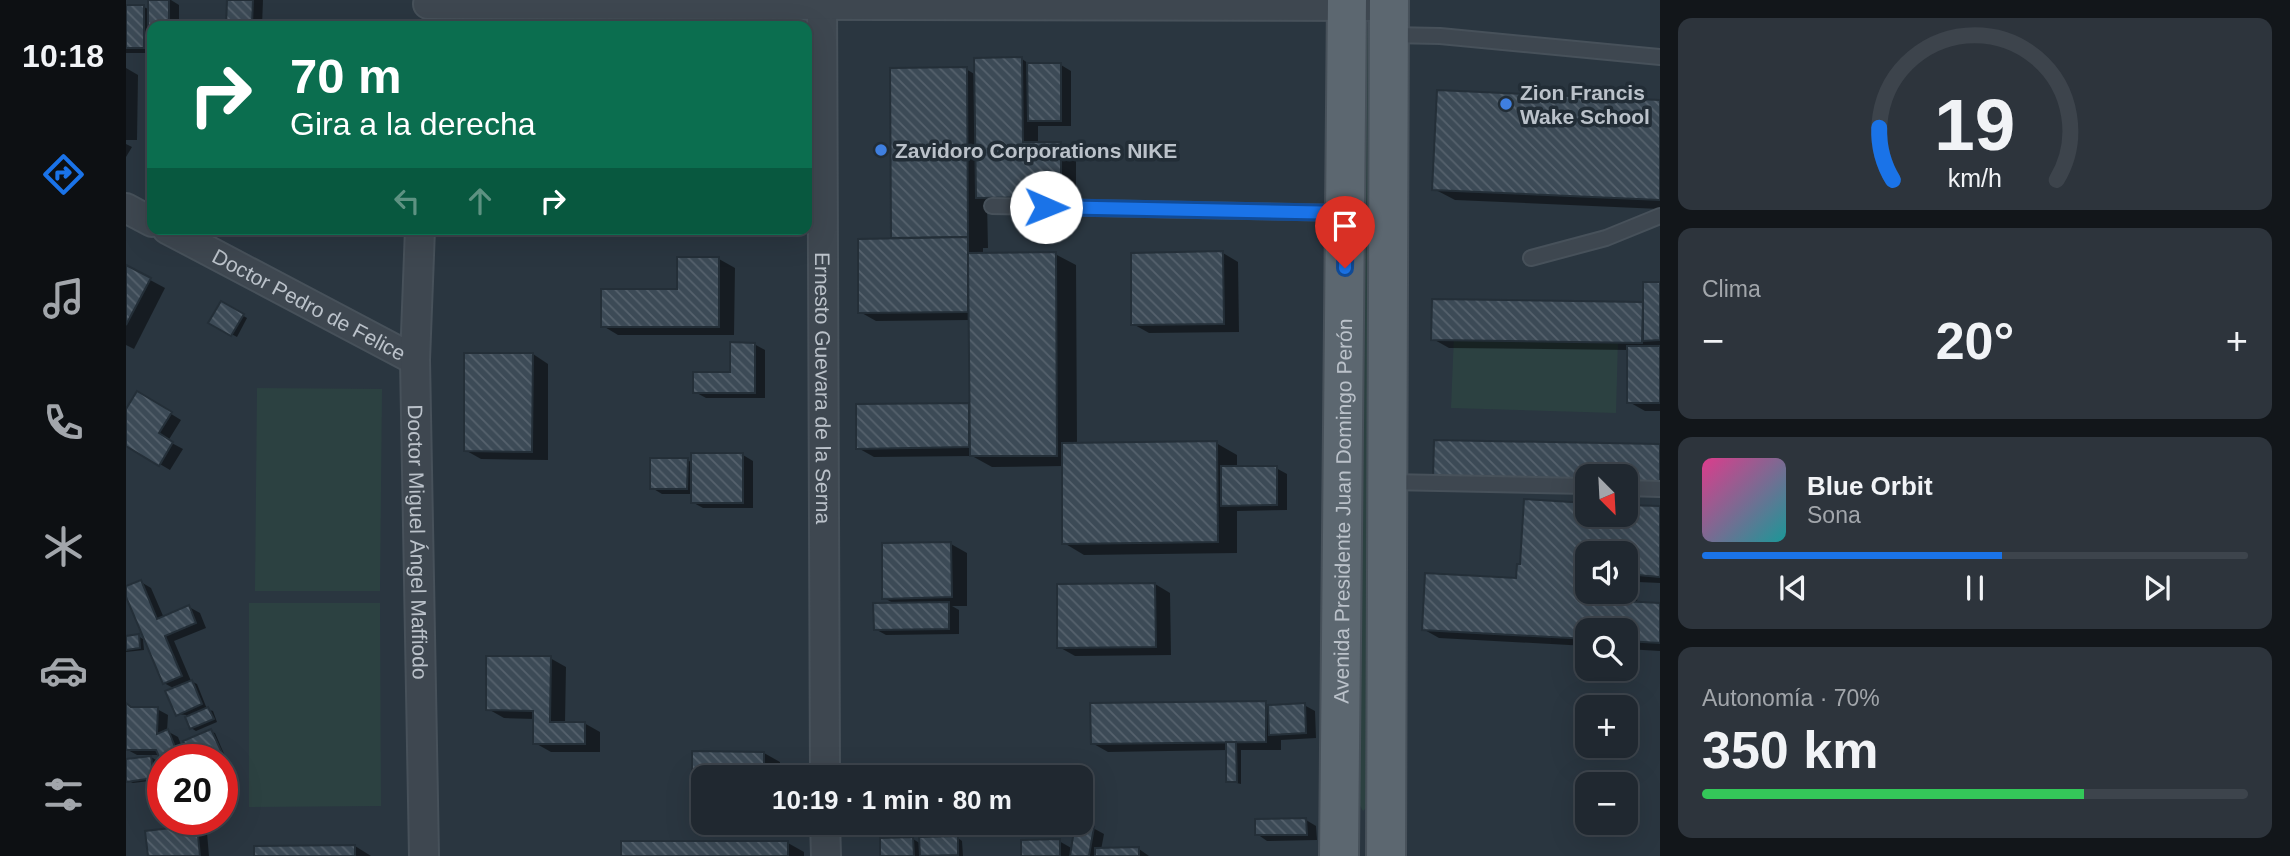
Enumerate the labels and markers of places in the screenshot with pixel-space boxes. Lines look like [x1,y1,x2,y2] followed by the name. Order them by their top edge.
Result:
[1520,81,1650,128] place label: Zion Francis Wake School
[1498,96,1514,112] marker: Zion Francis Wake School
[895,139,1177,162] place label: Zavidoro Corporations NIKE
[873,142,889,158] marker: Zavidoro Corporations NIKE
[1315,196,1375,268] pin

